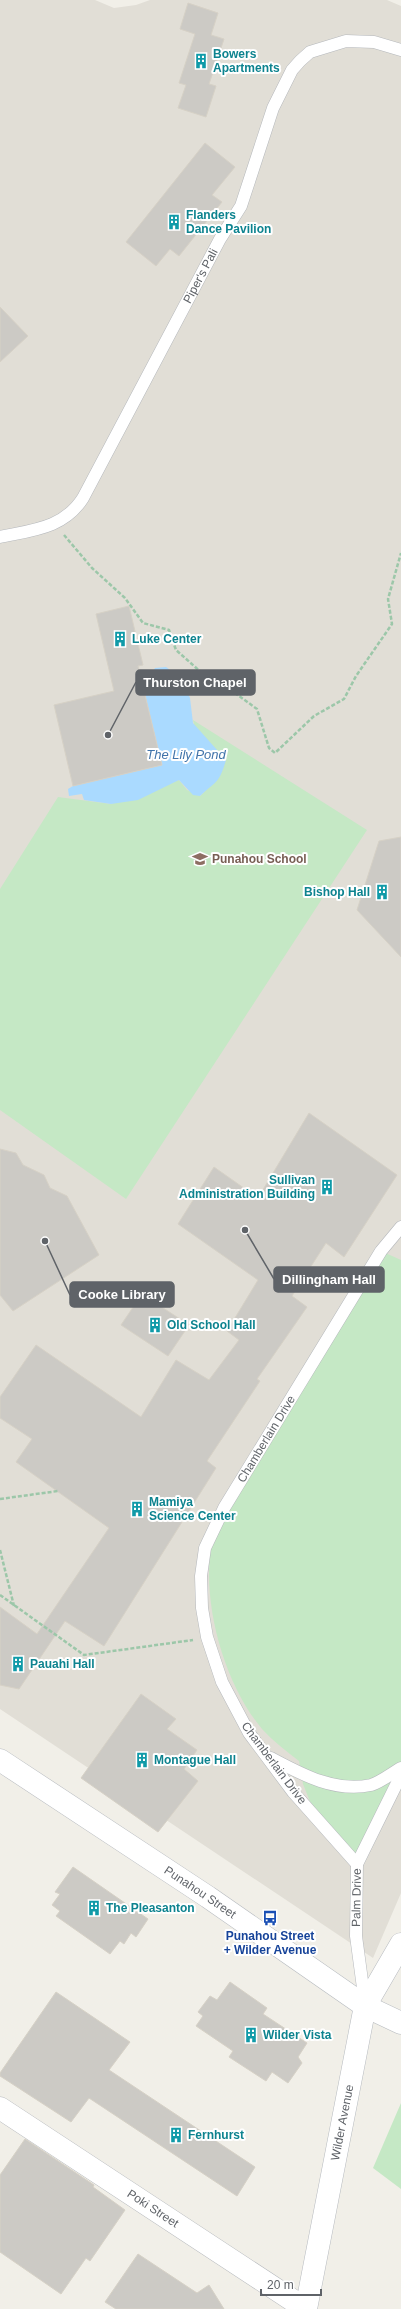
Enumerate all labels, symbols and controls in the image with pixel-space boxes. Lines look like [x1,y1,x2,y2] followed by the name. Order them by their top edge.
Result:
[213,47,280,75] place label: Bowers Apartments
[192,52,210,70] building icon: Bowers Apartments
[186,208,271,236] place label: Flanders Dance Pavilion
[165,213,183,231] building icon: Flanders Dance Pavilion
[180,246,221,306] street label: Piper's Pali
[111,630,129,648] building icon: Luke Center
[132,632,202,646] place label: Luke Center
[136,670,255,695] callout: Thurston Chapel
[143,675,247,690] text: Thurston Chapel
[146,747,227,762] water label: The Lily Pond
[191,850,209,868] school or university icon: Punahou School
[212,852,307,866] place label: Punahou School
[373,883,391,901] building icon: Bishop Hall
[304,885,370,899] place label: Bishop Hall
[179,1173,315,1201] place label: Sullivan Administration Building
[318,1178,336,1196] building icon: Sullivan Administration Building
[274,1267,384,1292] callout: Dillingham Hall
[282,1272,376,1287] text: Dillingham Hall
[70,1282,174,1307] callout: Cooke Library
[78,1287,166,1302] text: Cooke Library
[146,1316,164,1334] building icon: Old School Hall
[167,1318,256,1332] place label: Old School Hall
[234,1393,298,1485] street label: Chamberlain Drive
[149,1495,236,1523] place label: Mamiya Science Center
[128,1500,146,1518] building icon: Mamiya Science Center
[9,1655,27,1673] building icon: Pauahi Hall
[30,1657,95,1671] place label: Pauahi Hall
[239,1719,310,1807] street label: Chamberlain Drive
[133,1751,151,1769] building icon: Montague Hall
[154,1753,236,1767] place label: Montague Hall
[162,1863,239,1922] street label: Punahou Street
[349,1868,364,1927] street label: Palm Drive
[85,1899,103,1917] building icon: The Pleasanton
[106,1901,195,1915] place label: The Pleasanton
[261,1909,279,1927] bus stop icon: Punahou Street + Wilder Avenue
[224,1929,317,1957] place label: Punahou Street + Wilder Avenue
[242,2026,260,2044] building icon: Wilder Vista
[263,2028,332,2042] place label: Wilder Vista
[328,2083,357,2162] street label: Wilder Avenue
[167,2126,185,2144] building icon: Fernhurst
[188,2128,244,2142] place label: Fernhurst
[125,2186,182,2231] street label: Poki Street
[261,2271,321,2297] scale bar
[267,2278,294,2292] text: 20 m

